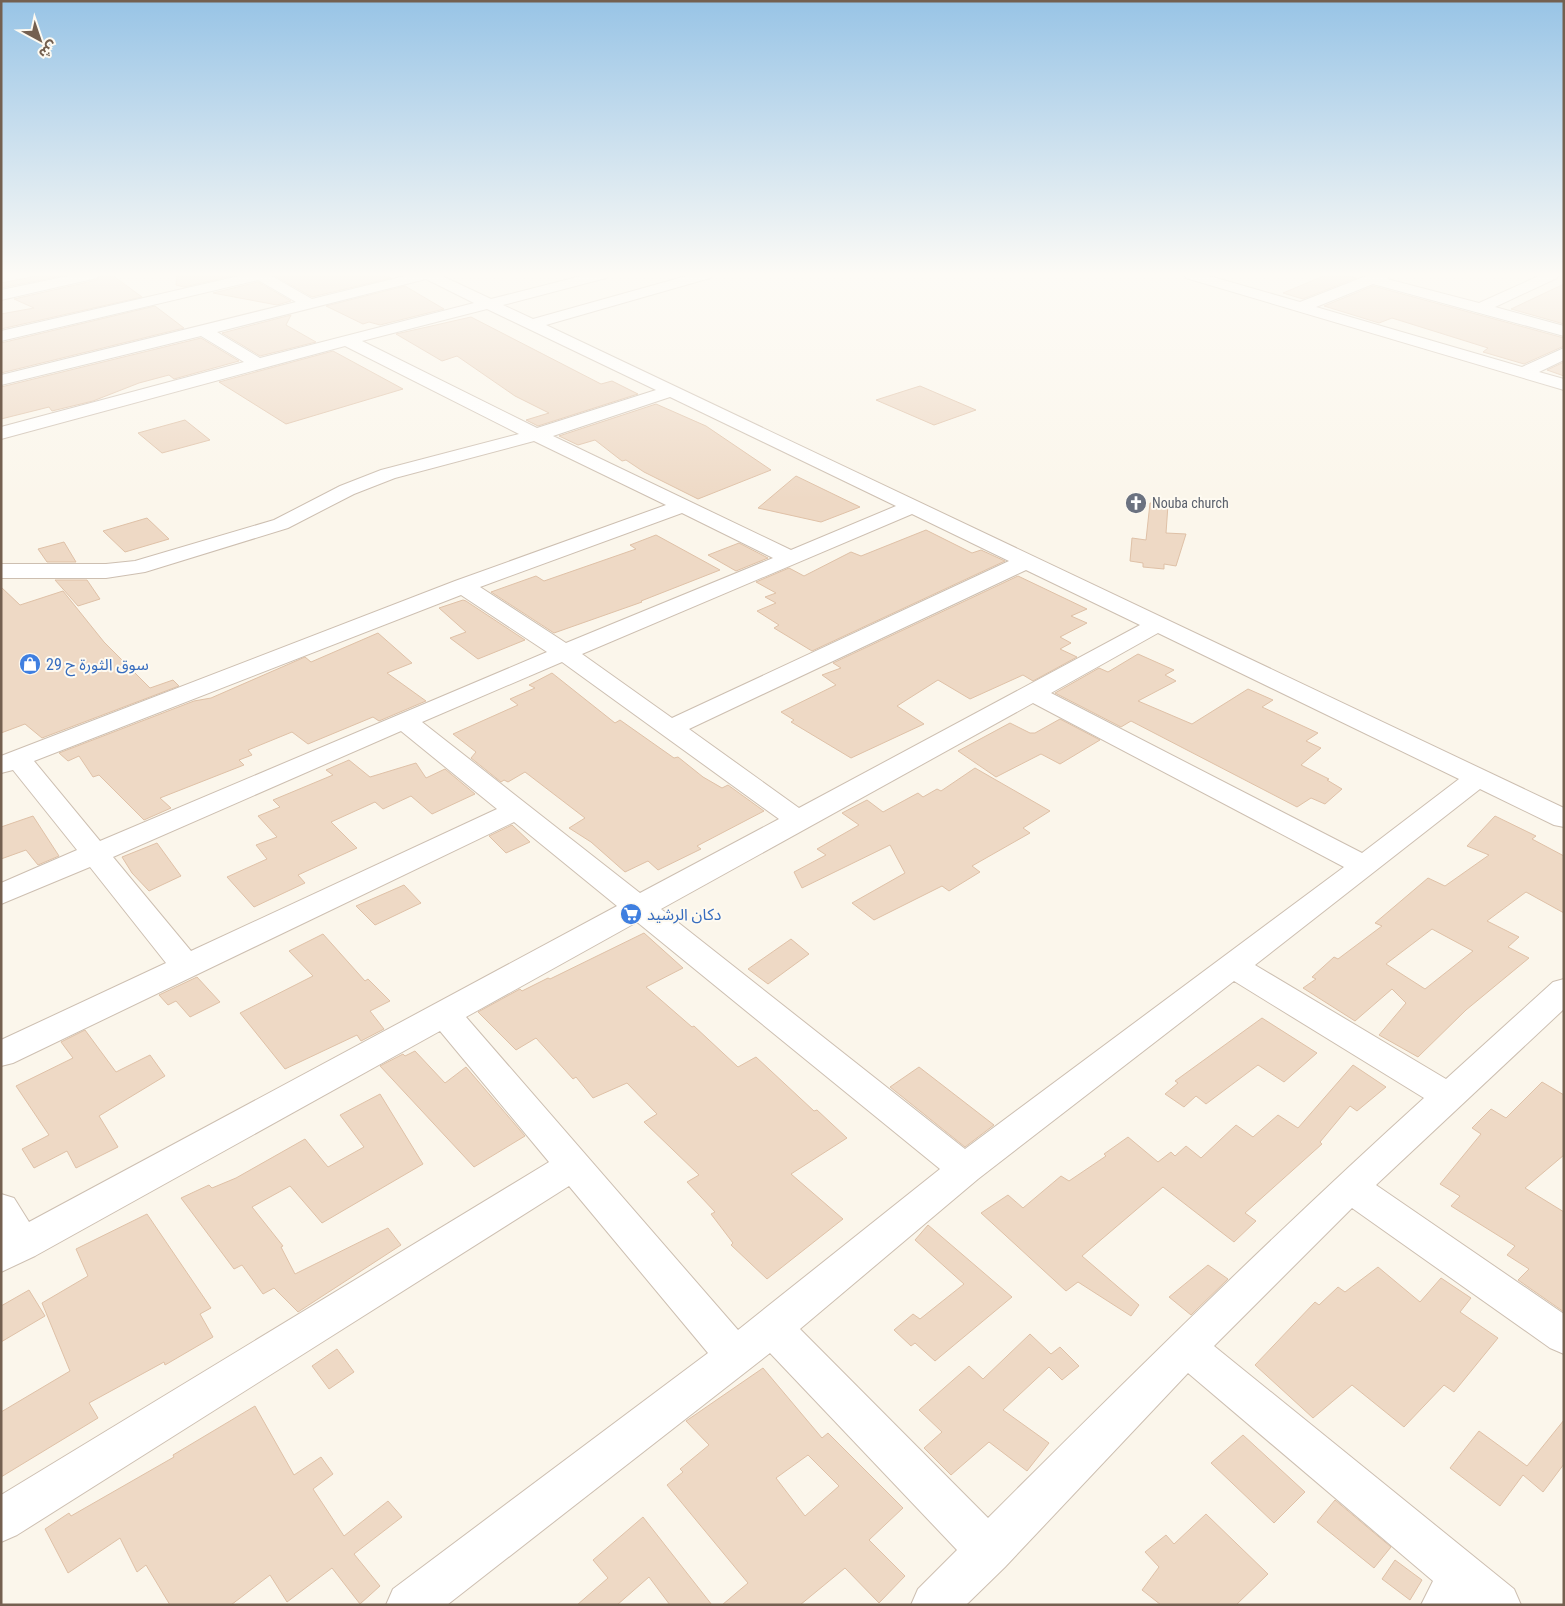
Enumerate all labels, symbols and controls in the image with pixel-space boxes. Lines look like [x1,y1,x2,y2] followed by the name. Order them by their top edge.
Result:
[15,15,65,65] north arrow
[36,38,61,62] text: ش
[1124,491,1148,515] church icon: Nouba church
[1152,495,1229,511] place label: Nouba church
[18,652,42,676] shop icon: سوق الثورة ح 29
[46,655,149,677] place label: سوق الثورة ح 29
[619,902,643,926] supermarket icon: دكان الرشيد
[647,905,721,924] place label: دكان الرشيد

